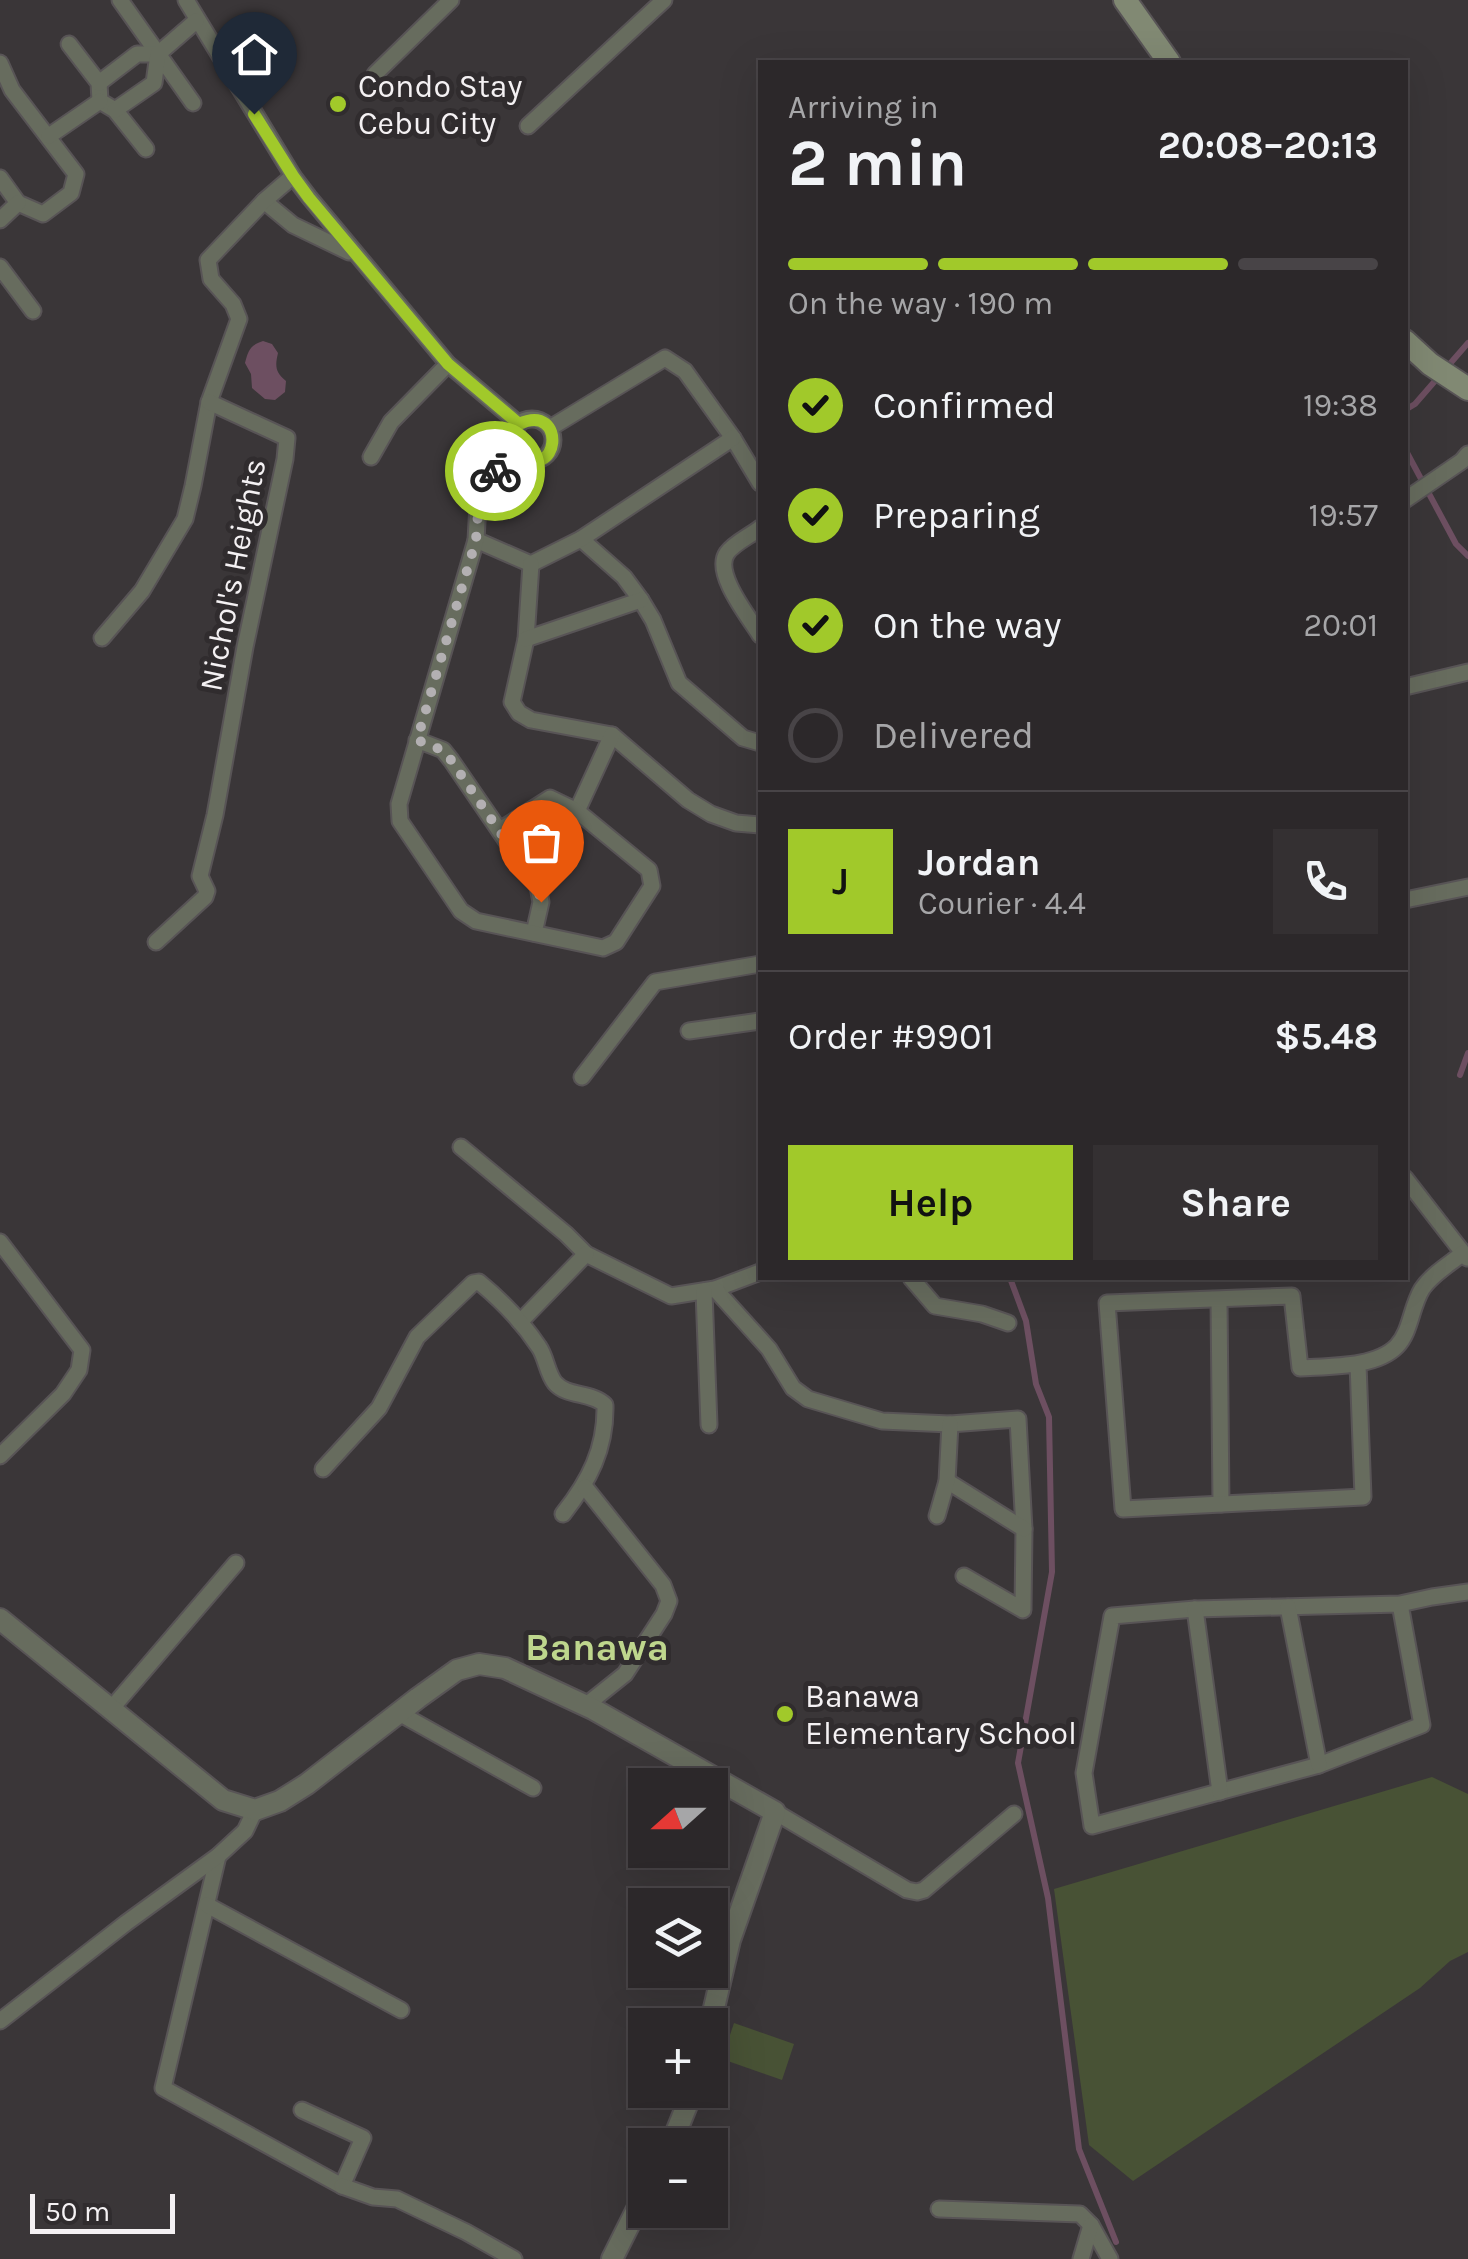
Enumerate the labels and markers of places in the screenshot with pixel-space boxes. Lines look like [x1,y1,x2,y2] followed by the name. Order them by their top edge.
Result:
[212,12,297,115] pin
[358,68,522,142] place label: Condo Stay Cebu City
[327,93,349,115] marker: Condo Stay Cebu City
[499,800,584,903] pin
[805,1678,1077,1752] place label: Banawa Elementary School
[774,1703,796,1725] marker: Banawa Elementary School

